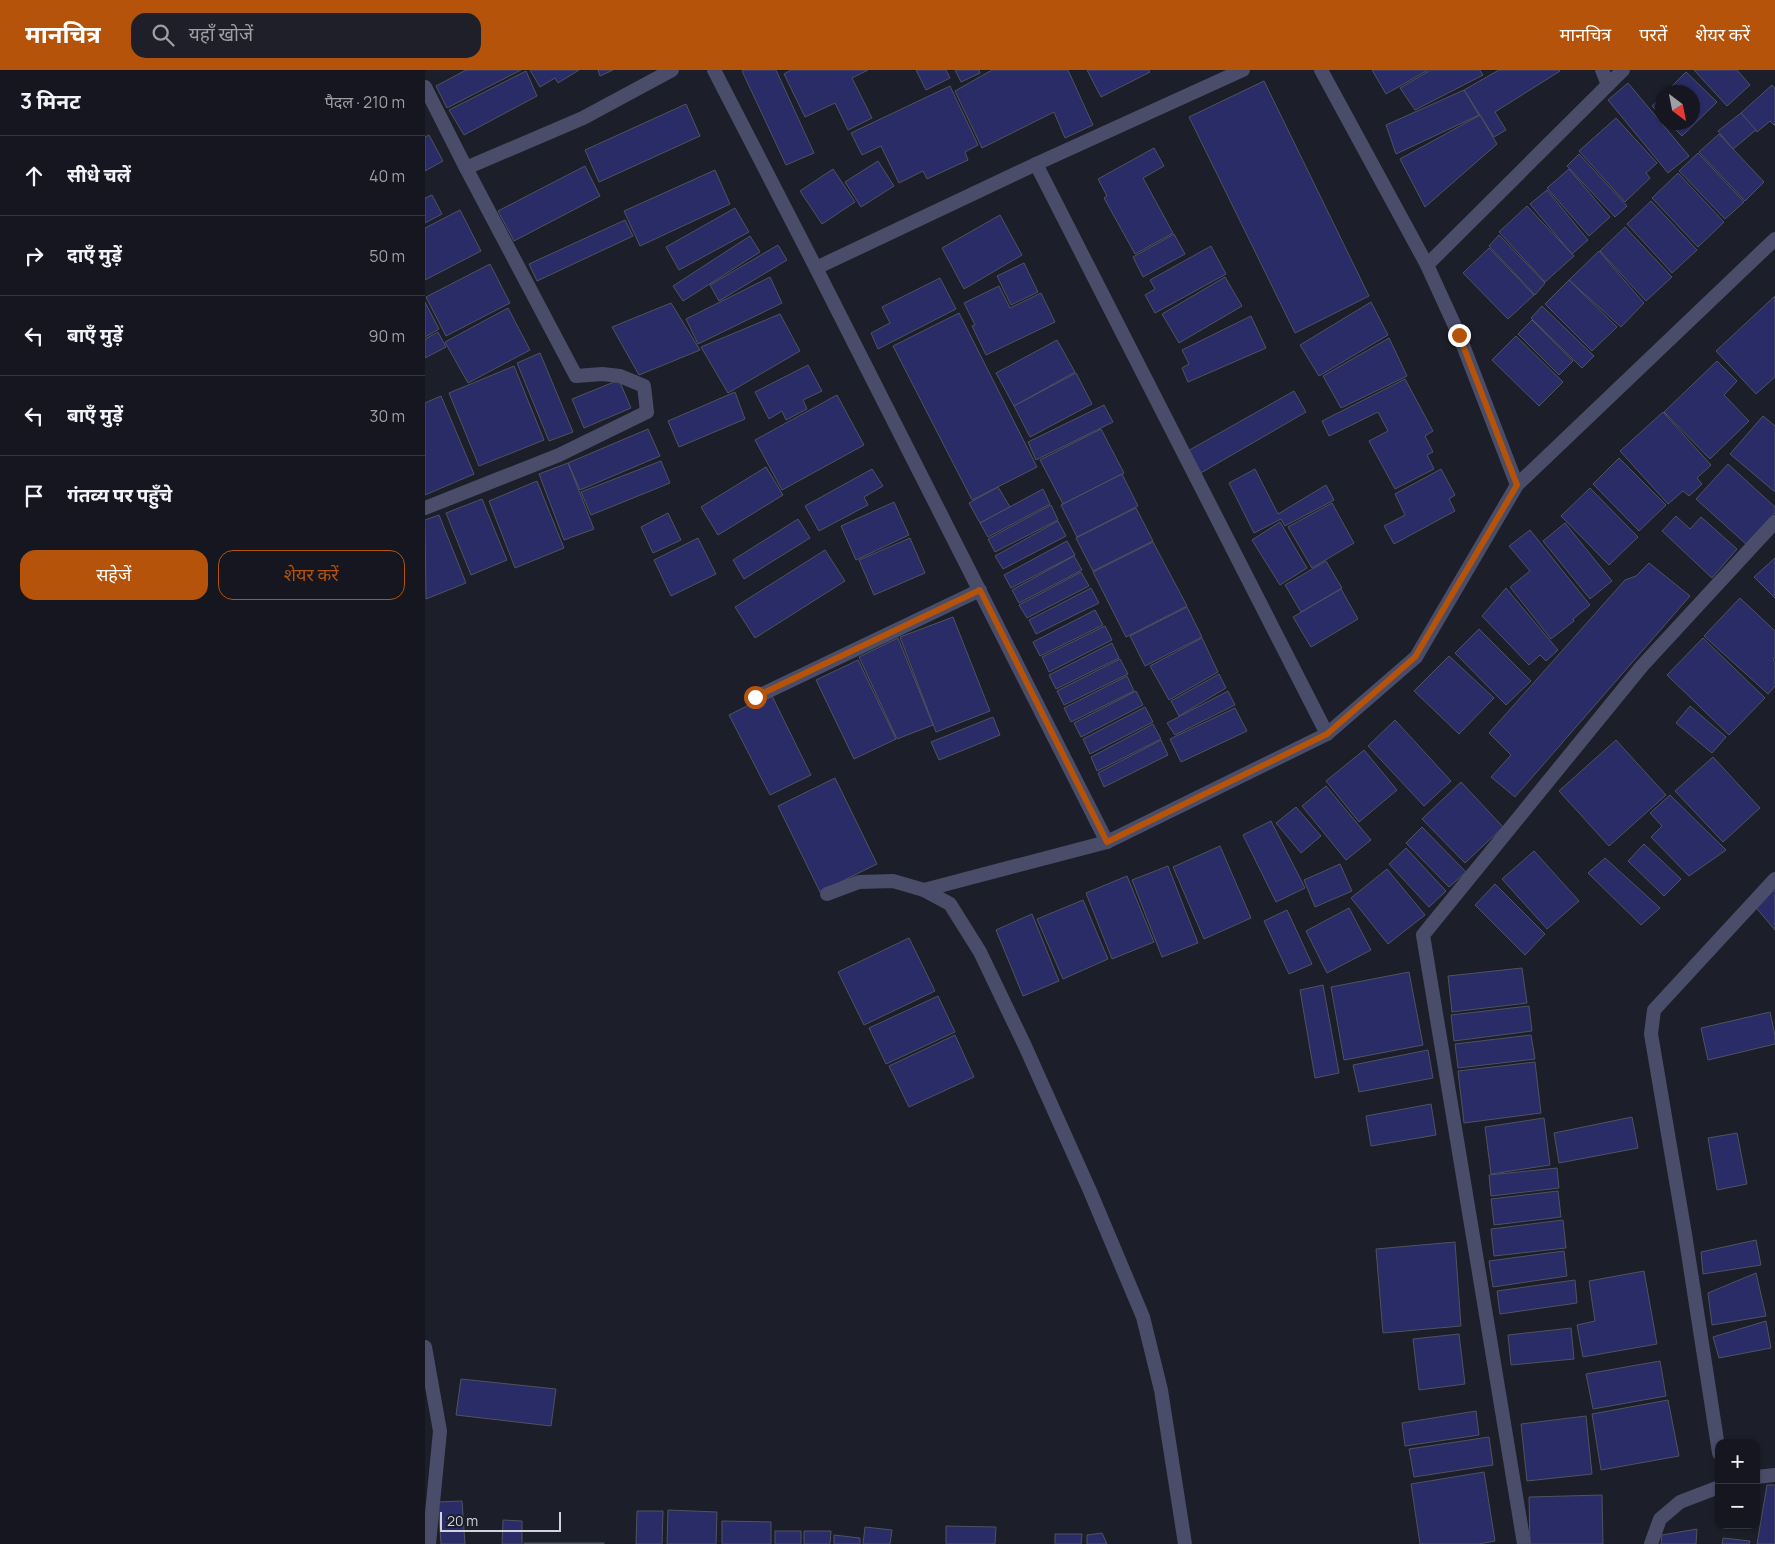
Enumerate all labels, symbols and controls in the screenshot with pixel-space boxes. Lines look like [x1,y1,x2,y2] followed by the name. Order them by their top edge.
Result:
[131,13,481,58] search box
[25,17,101,50] text: मानचित्र
[149,21,177,49] icon: search
[189,21,253,47] text: यहाँ खोजें
[1560,22,1611,46] text: मानचित्र
[1639,22,1667,46] text: परतें
[1695,22,1750,46] text: शेयर करें
[1655,85,1700,130] north arrow
[20,87,81,115] text: 3 मिनट
[325,91,405,113] text: पैदल · 210 m
[20,162,48,190] icon: ahead
[67,162,131,188] text: सीधे चलें
[369,165,405,187] text: 40 m
[20,242,48,270] icon: right
[67,242,122,268] text: दाएँ मुड़ें
[369,245,405,267] text: 50 m
[20,322,48,350] icon: left
[67,322,123,348] text: बाएँ मुड़ें
[1448,324,1471,347] route end
[369,325,405,347] text: 90 m
[20,402,48,430] icon: left
[67,402,123,428] text: बाएँ मुड़ें
[370,405,405,427] text: 30 m
[20,482,48,510] icon: arrive
[67,482,172,508] text: गंतव्य पर पहुँचे
[20,550,208,600] button: सहेजें
[218,550,405,600] button: शेयर करें
[744,686,767,709] route start
[1715,1439,1760,1529] map controls
[1715,1439,1760,1484] button: +
[1715,1484,1760,1529] button: −
[440,1509,561,1532] scale bar
[447,1511,478,1530] text: 20 m

